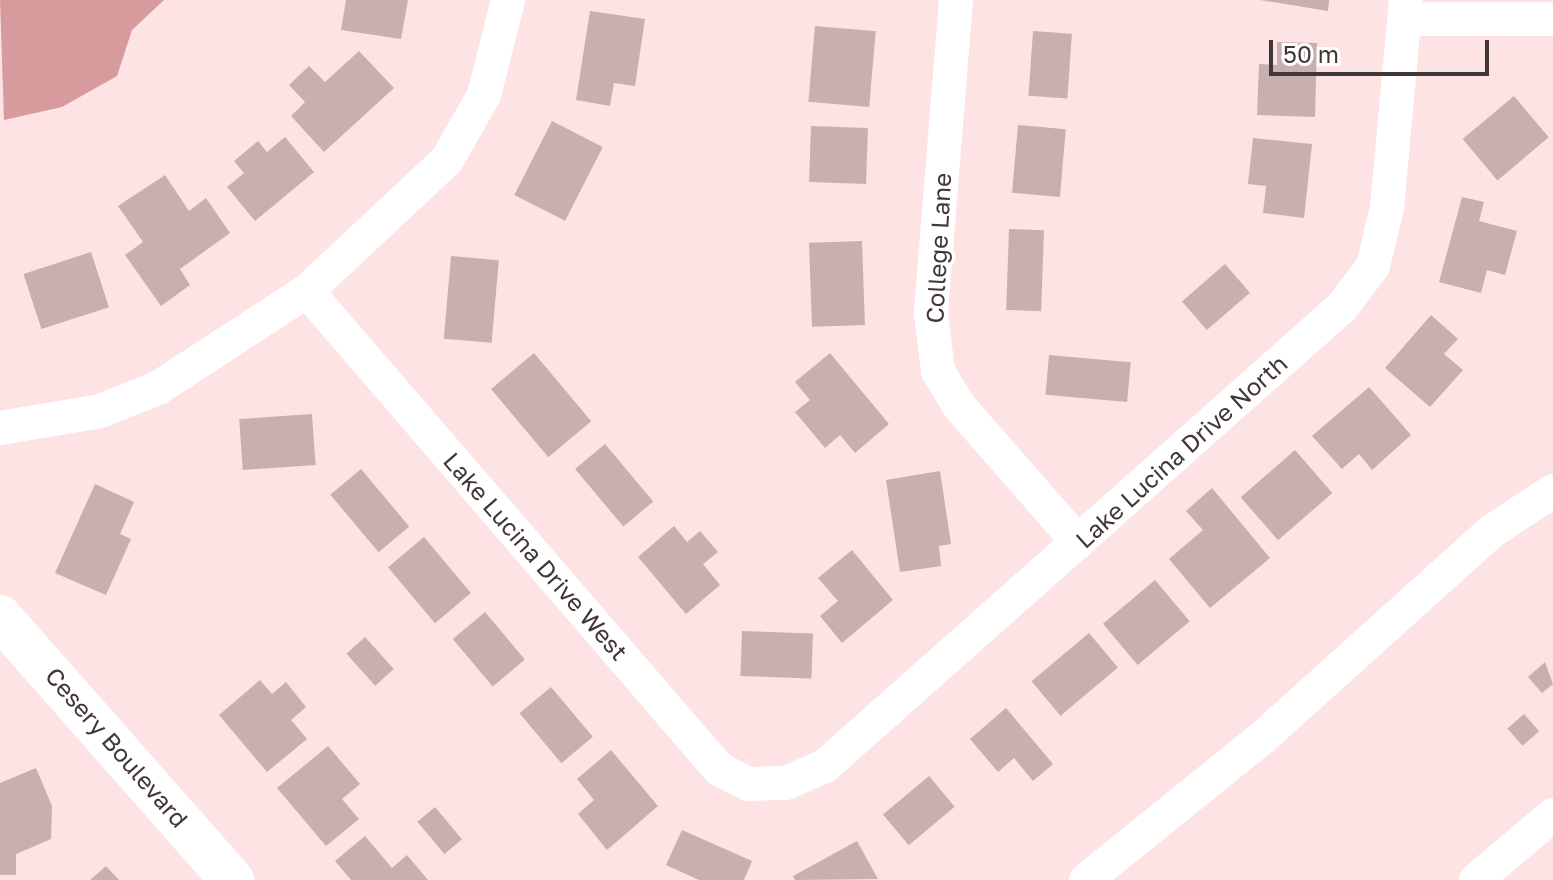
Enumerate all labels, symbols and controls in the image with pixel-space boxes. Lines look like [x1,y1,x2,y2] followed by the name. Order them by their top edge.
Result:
[1273,24,1493,74] scale bar
[1283,39,1339,68] text: 50 m
[920,172,956,324] street label: College Lane
[1069,349,1293,553] street label: Lake Lucina Drive North
[438,446,634,666] street label: Lake Lucina Drive West
[40,661,194,833] street label: Cesery Boulevard

